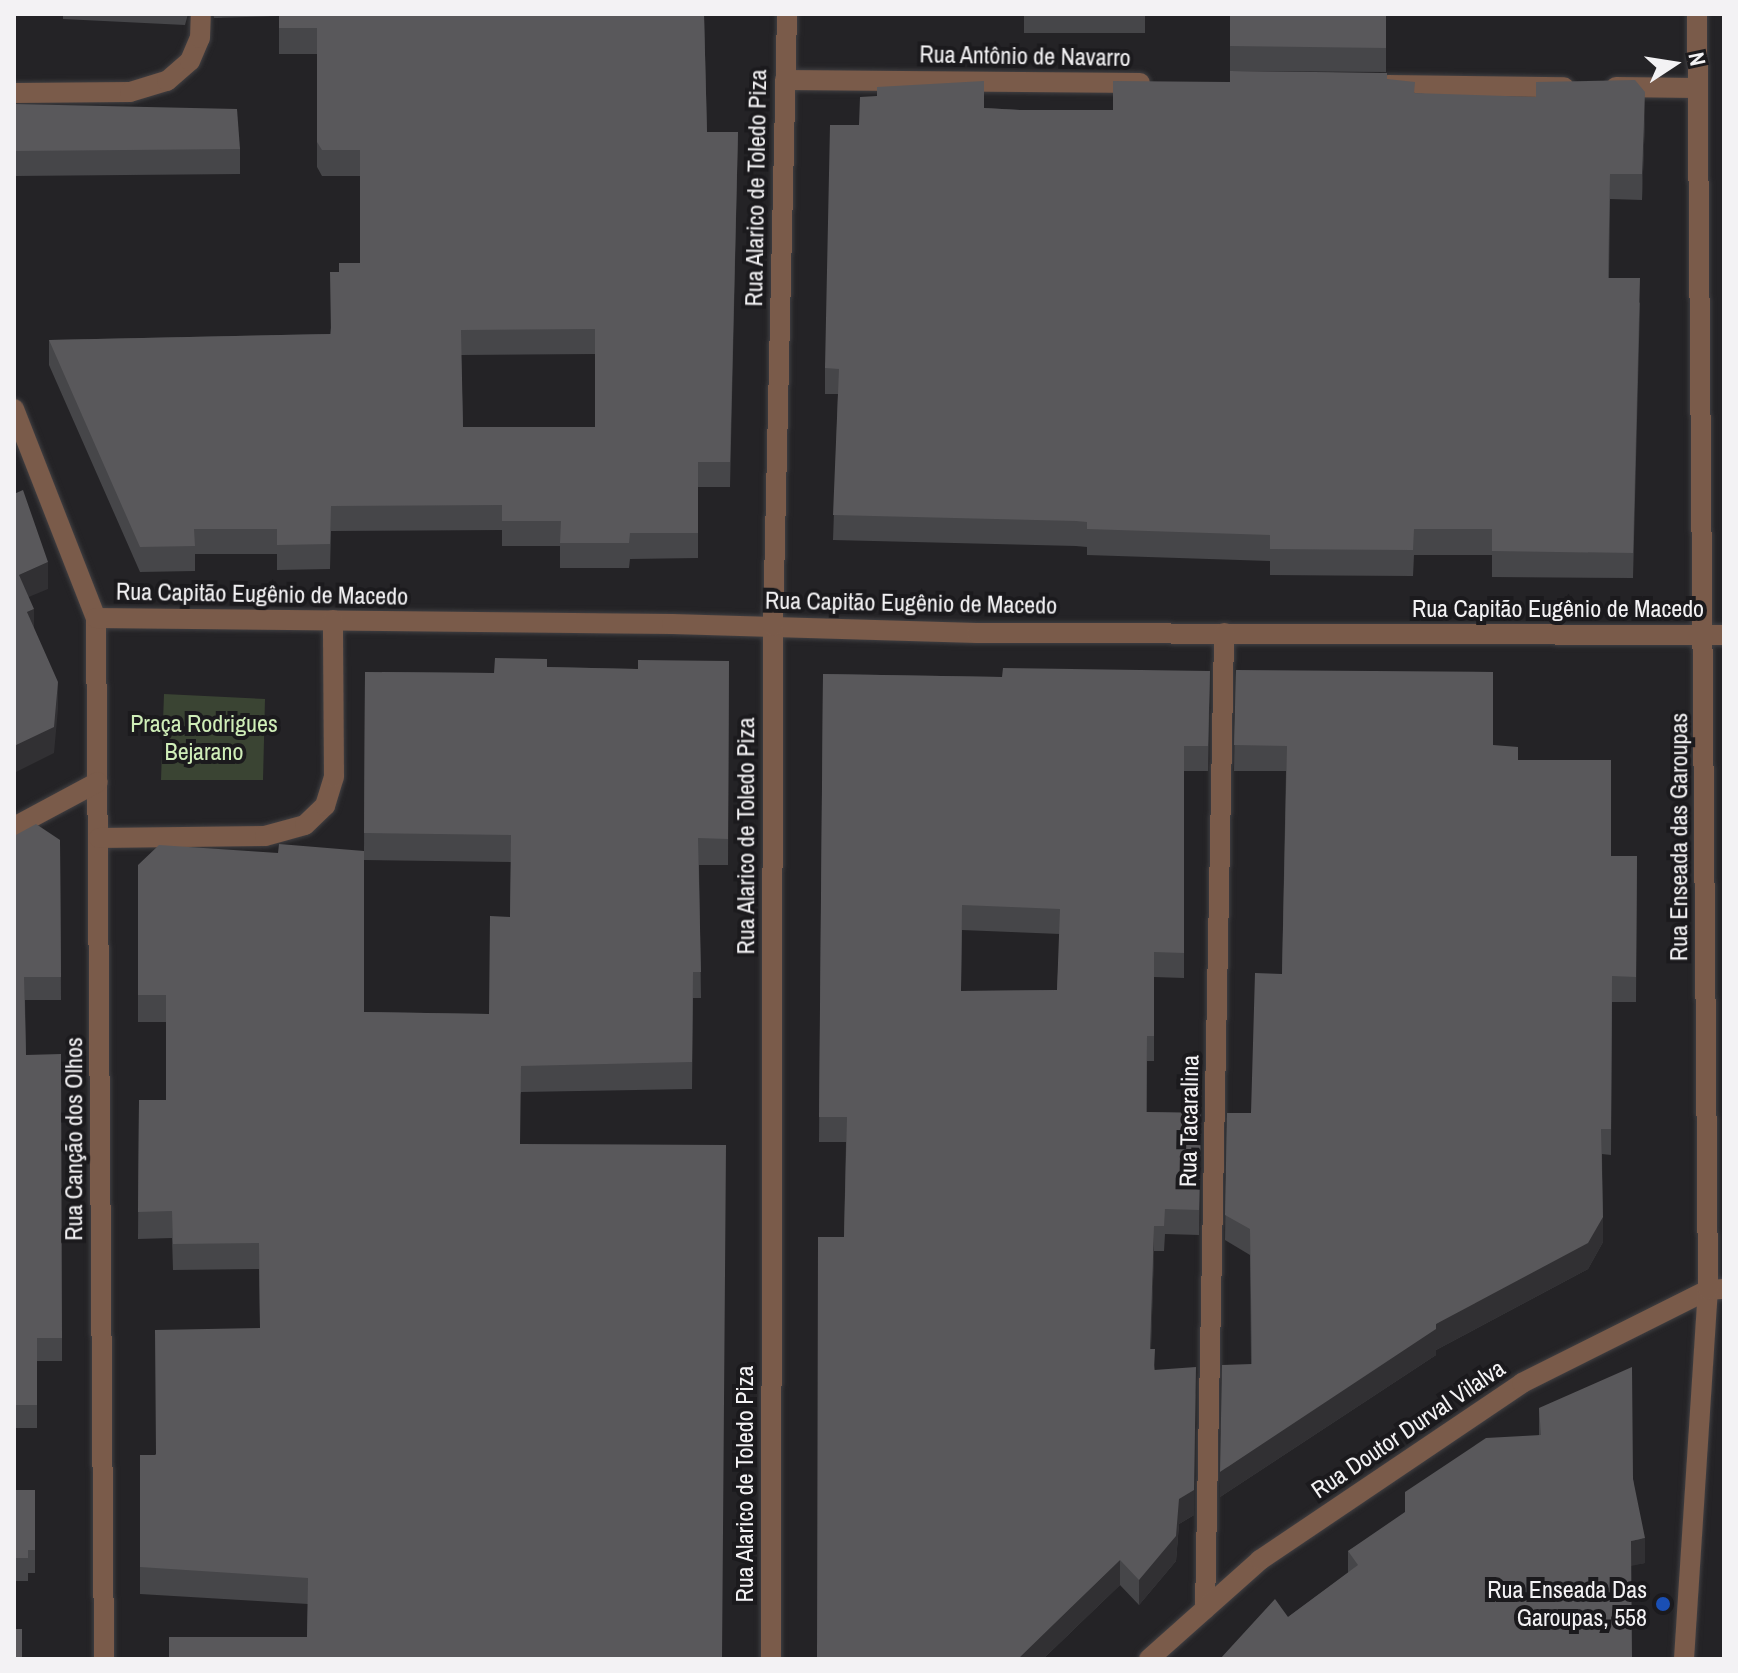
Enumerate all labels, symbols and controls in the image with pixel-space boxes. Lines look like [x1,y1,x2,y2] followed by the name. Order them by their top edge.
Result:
[1634,24,1714,104] north arrow
[919,40,1131,72] street label: Rua Antônio de Navarro
[1681,50,1714,69] text: N
[740,69,772,307] street label: Rua Alarico de Toledo Piza
[116,577,408,611] street label: Rua Capitão Eugênio de Macedo
[765,586,1057,620] street label: Rua Capitão Eugênio de Macedo
[1412,595,1704,623] street label: Rua Capitão Eugênio de Macedo
[130,710,278,766] park label: Praça Rodrigues Bejarano
[1665,713,1693,961] street label: Rua Enseada das Garoupas
[732,717,760,955] street label: Rua Alarico de Toledo Piza
[60,1037,88,1241] street label: Rua Canção dos Olhos
[1173,1054,1205,1188] street label: Rua Tacaralina
[1306,1354,1510,1504] street label: Rua Doutor Durval Vilalva
[731,1365,759,1603] street label: Rua Alarico de Toledo Piza
[1487,1576,1647,1632] place label: Rua Enseada Das Garoupas, 558
[1654,1595,1672,1613] marker: Rua Enseada Das Garoupas, 558

